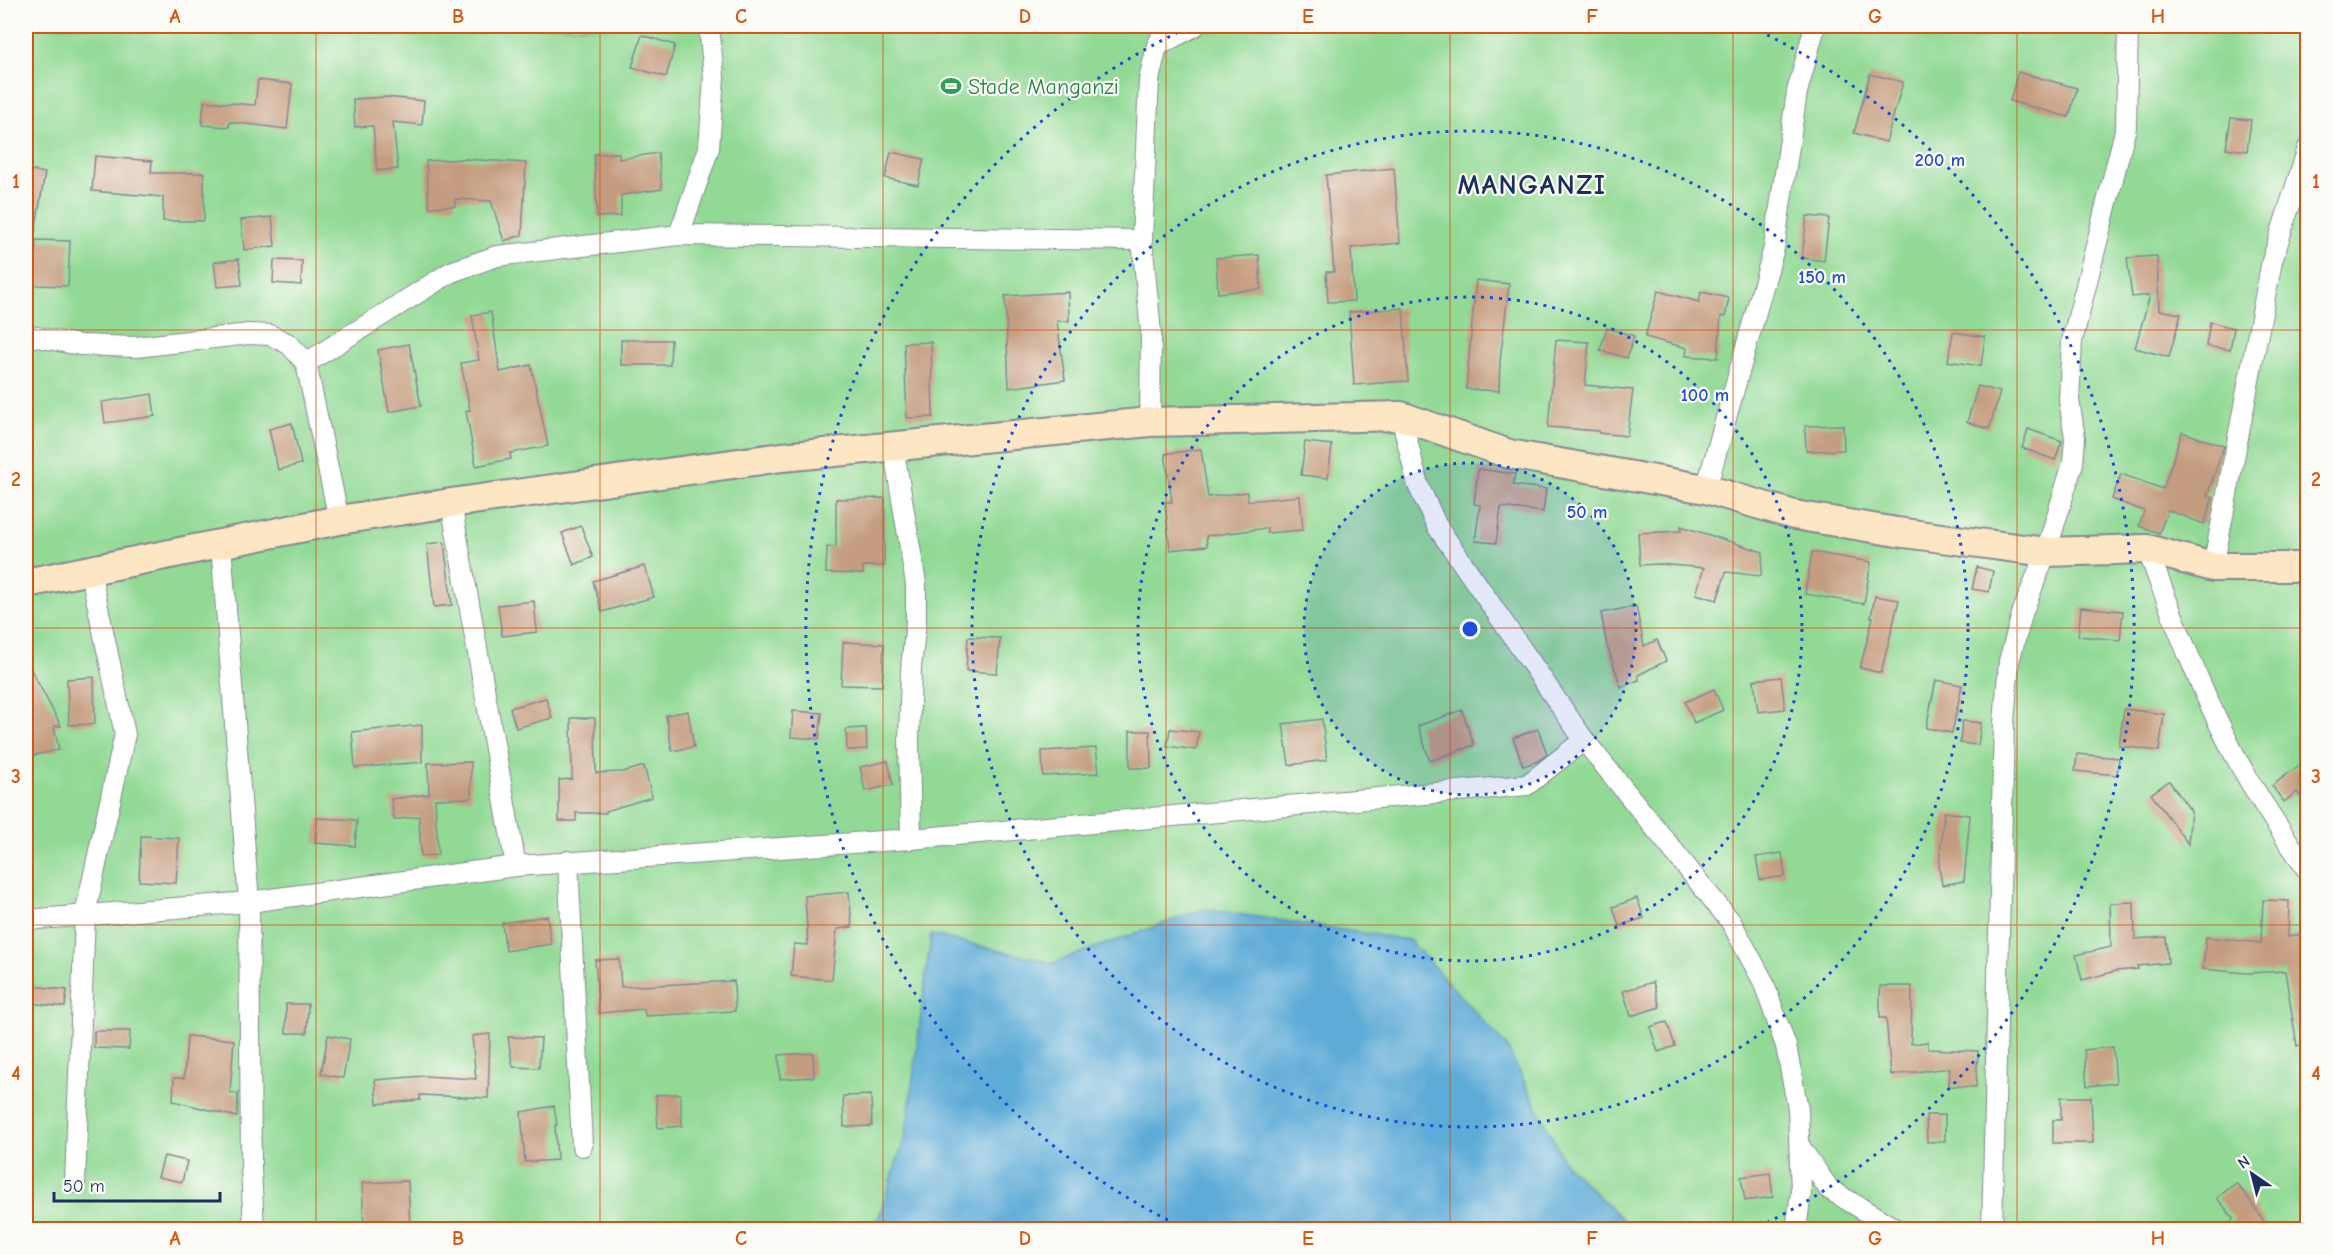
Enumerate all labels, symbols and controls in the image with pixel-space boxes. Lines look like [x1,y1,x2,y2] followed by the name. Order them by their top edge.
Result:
[169,5,181,28] text: A
[452,5,464,28] text: B
[735,5,747,28] text: C
[1019,5,1031,28] text: D
[1302,5,1314,28] text: E
[1586,5,1598,28] text: F
[1868,5,1882,28] text: G
[2151,5,2165,28] text: H
[939,74,963,98] sports icon: Stade Manganzi
[968,74,1119,100] place label: Stade Manganzi
[1915,150,1965,171] text: 200 m
[1457,169,1607,201] district label: MANGANZI
[12,170,20,193] text: 1
[2312,170,2320,193] text: 1
[1798,267,1846,288] text: 150 m
[1681,385,1729,406] text: 100 m
[11,468,21,491] text: 2
[2311,468,2321,491] text: 2
[1567,502,1607,523] text: 50 m
[1460,619,1480,639] centre of rings
[11,765,21,788] text: 3
[2311,765,2321,788] text: 3
[11,1062,21,1085] text: 4
[2311,1062,2321,1085] text: 4
[2222,1144,2282,1204] north arrow
[2235,1152,2253,1173] text: N
[54,1165,220,1203] scale bar
[63,1176,105,1197] text: 50 m
[169,1227,181,1250] text: A
[452,1227,464,1250] text: B
[735,1227,747,1250] text: C
[1019,1227,1031,1250] text: D
[1302,1227,1314,1250] text: E
[1586,1227,1598,1250] text: F
[1868,1227,1882,1250] text: G
[2151,1227,2165,1250] text: H

